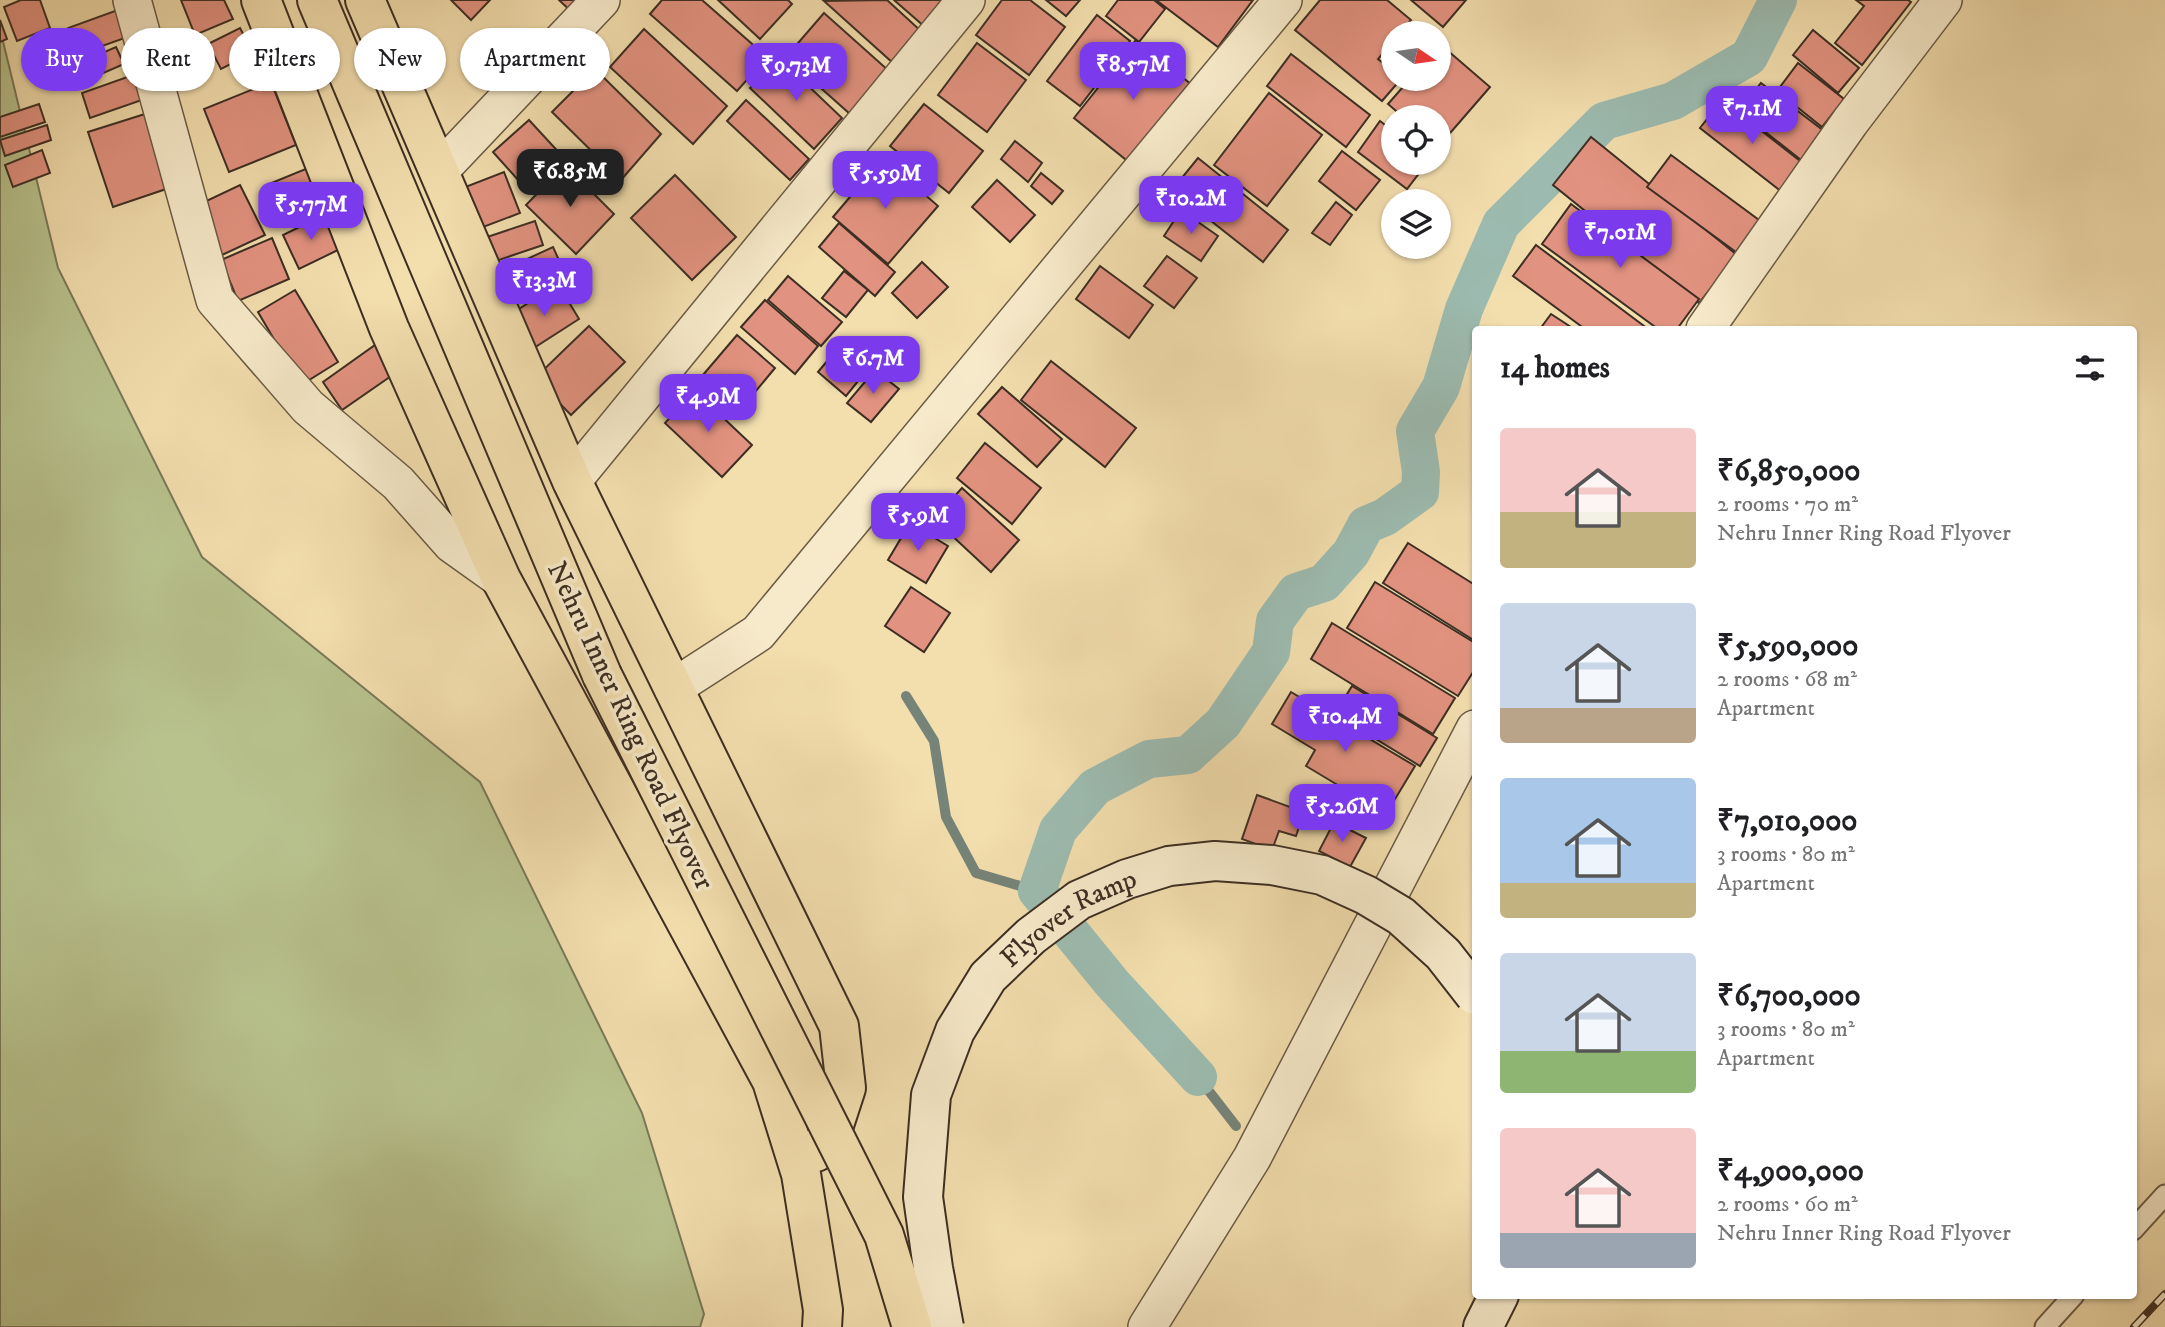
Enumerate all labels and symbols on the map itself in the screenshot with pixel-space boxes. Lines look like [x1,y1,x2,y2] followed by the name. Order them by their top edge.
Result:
[1381,21,1451,91] north arrow
[1076,42,1190,102] pin: ₹8.57M
[739,43,853,103] pin: ₹9.73M
[1703,86,1801,146] pin: ₹7.1M
[513,150,627,209] pin: ₹6.85M
[828,152,942,211] pin: ₹5.59M
[1134,176,1248,236] pin: ₹10.2M
[254,182,368,242] pin: ₹5.77M
[1563,210,1677,270] pin: ₹7.01M
[487,258,601,318] pin: ₹13.3M
[824,336,922,396] pin: ₹6.7M
[659,374,757,434] pin: ₹4.9M
[869,494,967,553] pin: ₹5.9M
[539,556,722,896] street label: Nehru Inner Ring Road Flyover
[1288,694,1402,754] pin: ₹10.4M
[1285,784,1399,844] pin: ₹5.26M
[993,861,1141,975] street label: Flyover Ramp

